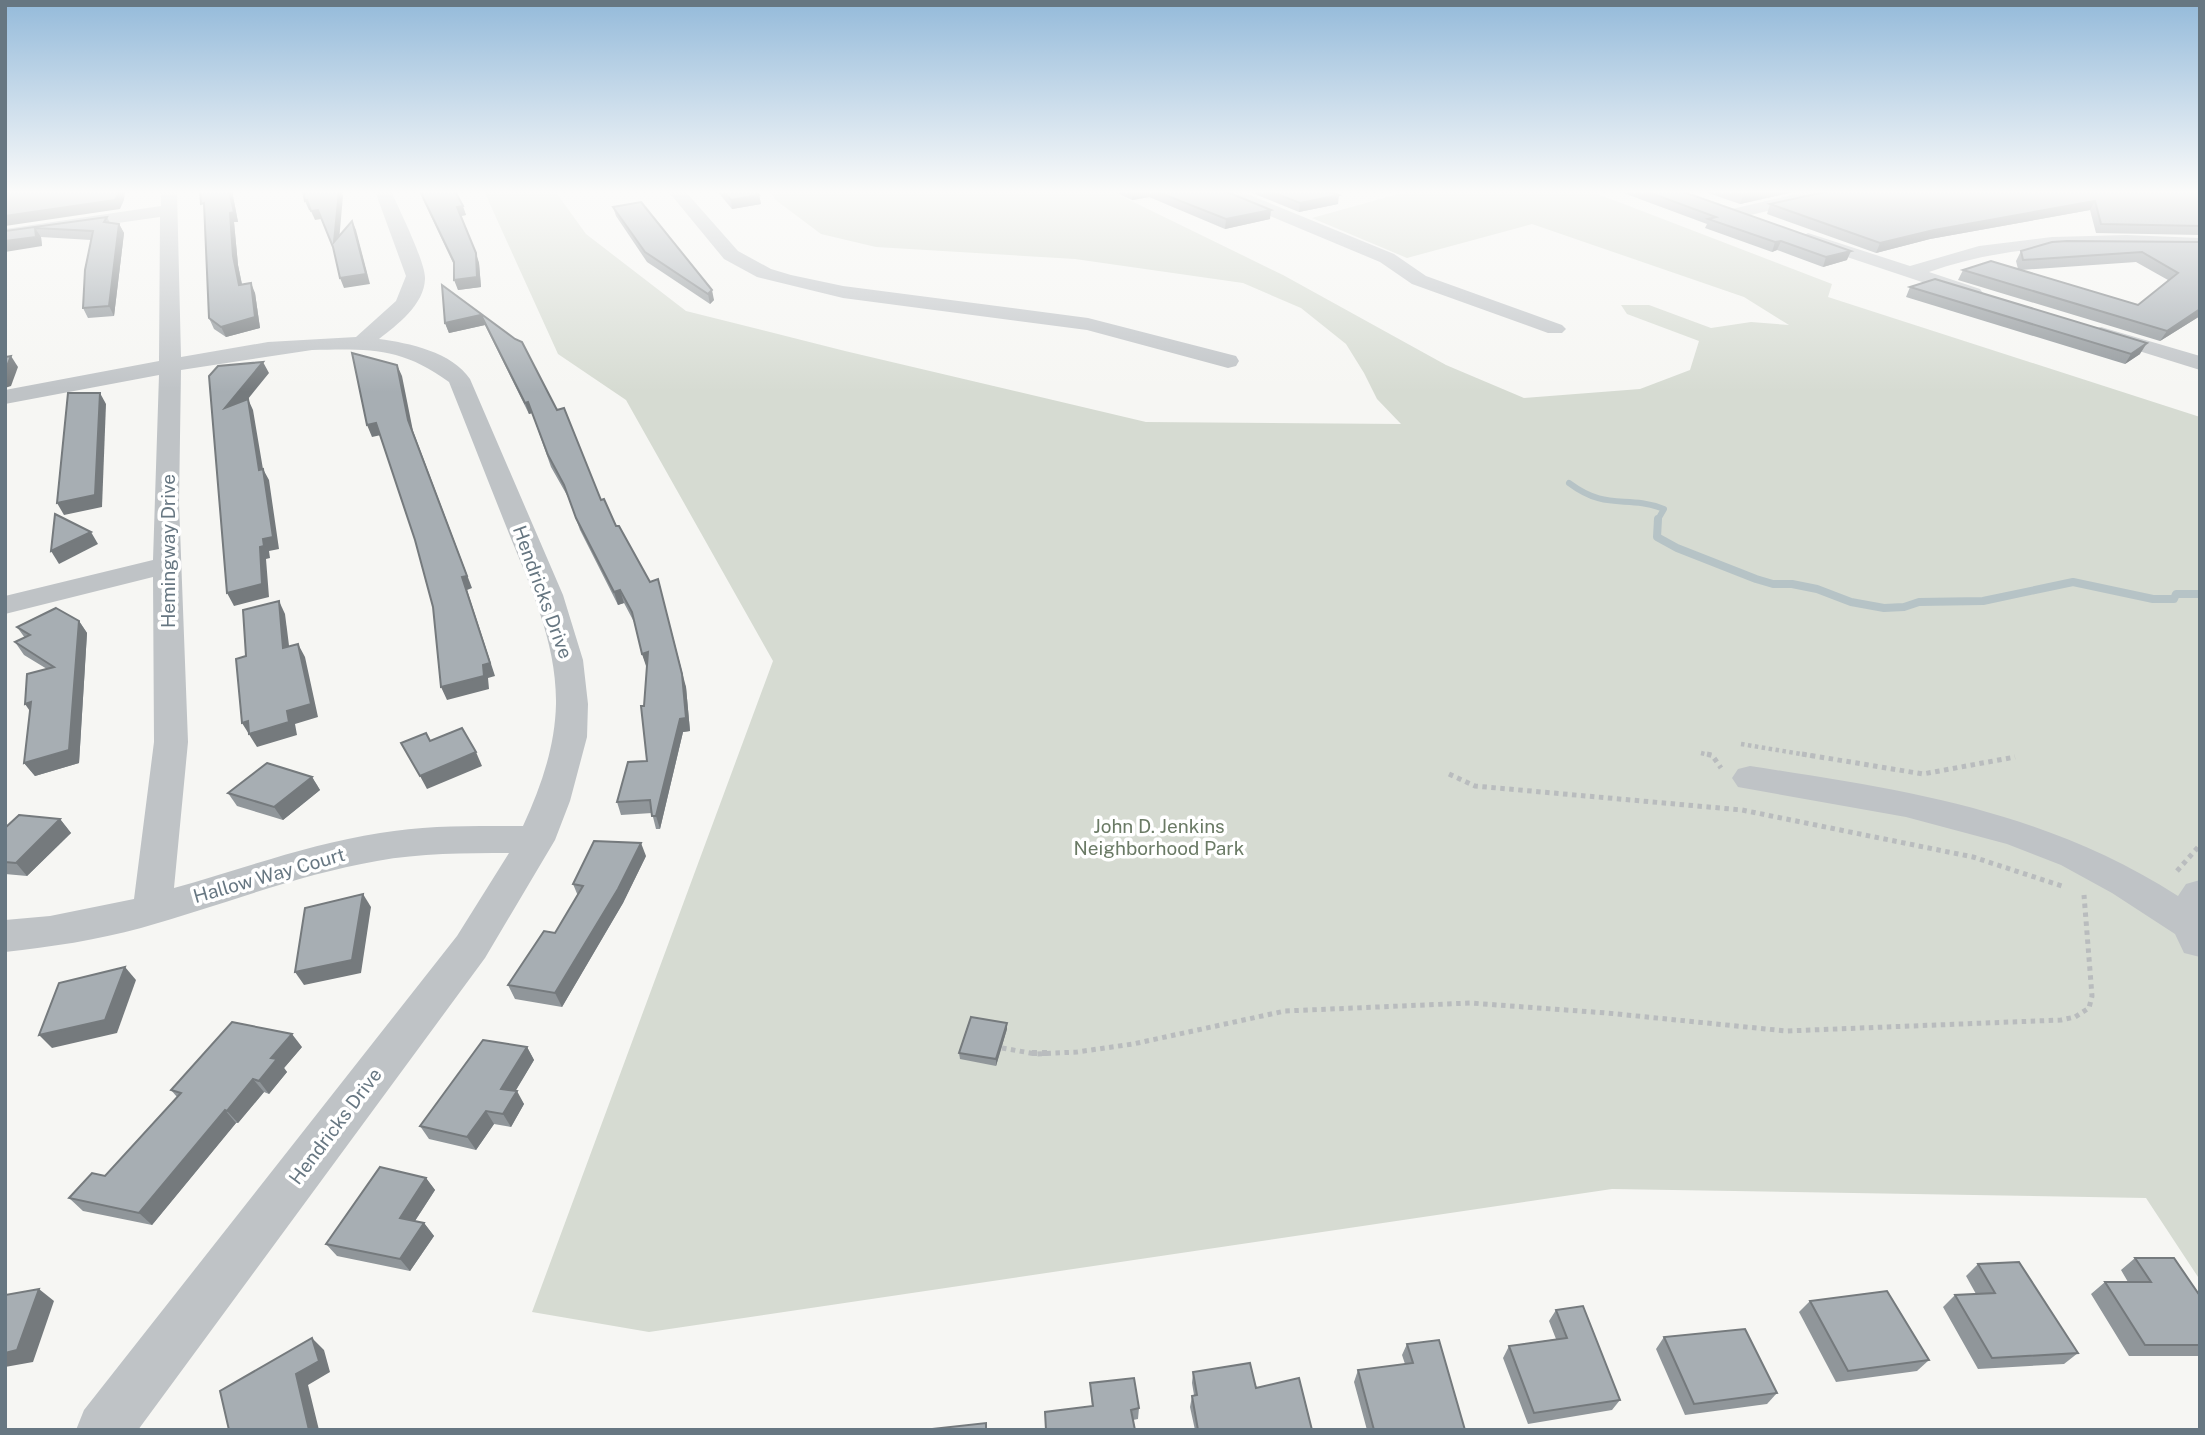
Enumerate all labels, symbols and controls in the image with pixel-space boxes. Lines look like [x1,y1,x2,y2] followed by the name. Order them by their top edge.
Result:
[157,474,179,628] street label: Hemingway Drive
[509,522,577,662] street label: Hendricks Drive
[1074,815,1245,859] park label: John D. Jenkins Neighborhood Park
[191,843,347,907] street label: Hallow Way Court
[284,1063,386,1189] street label: Hendricks Drive

